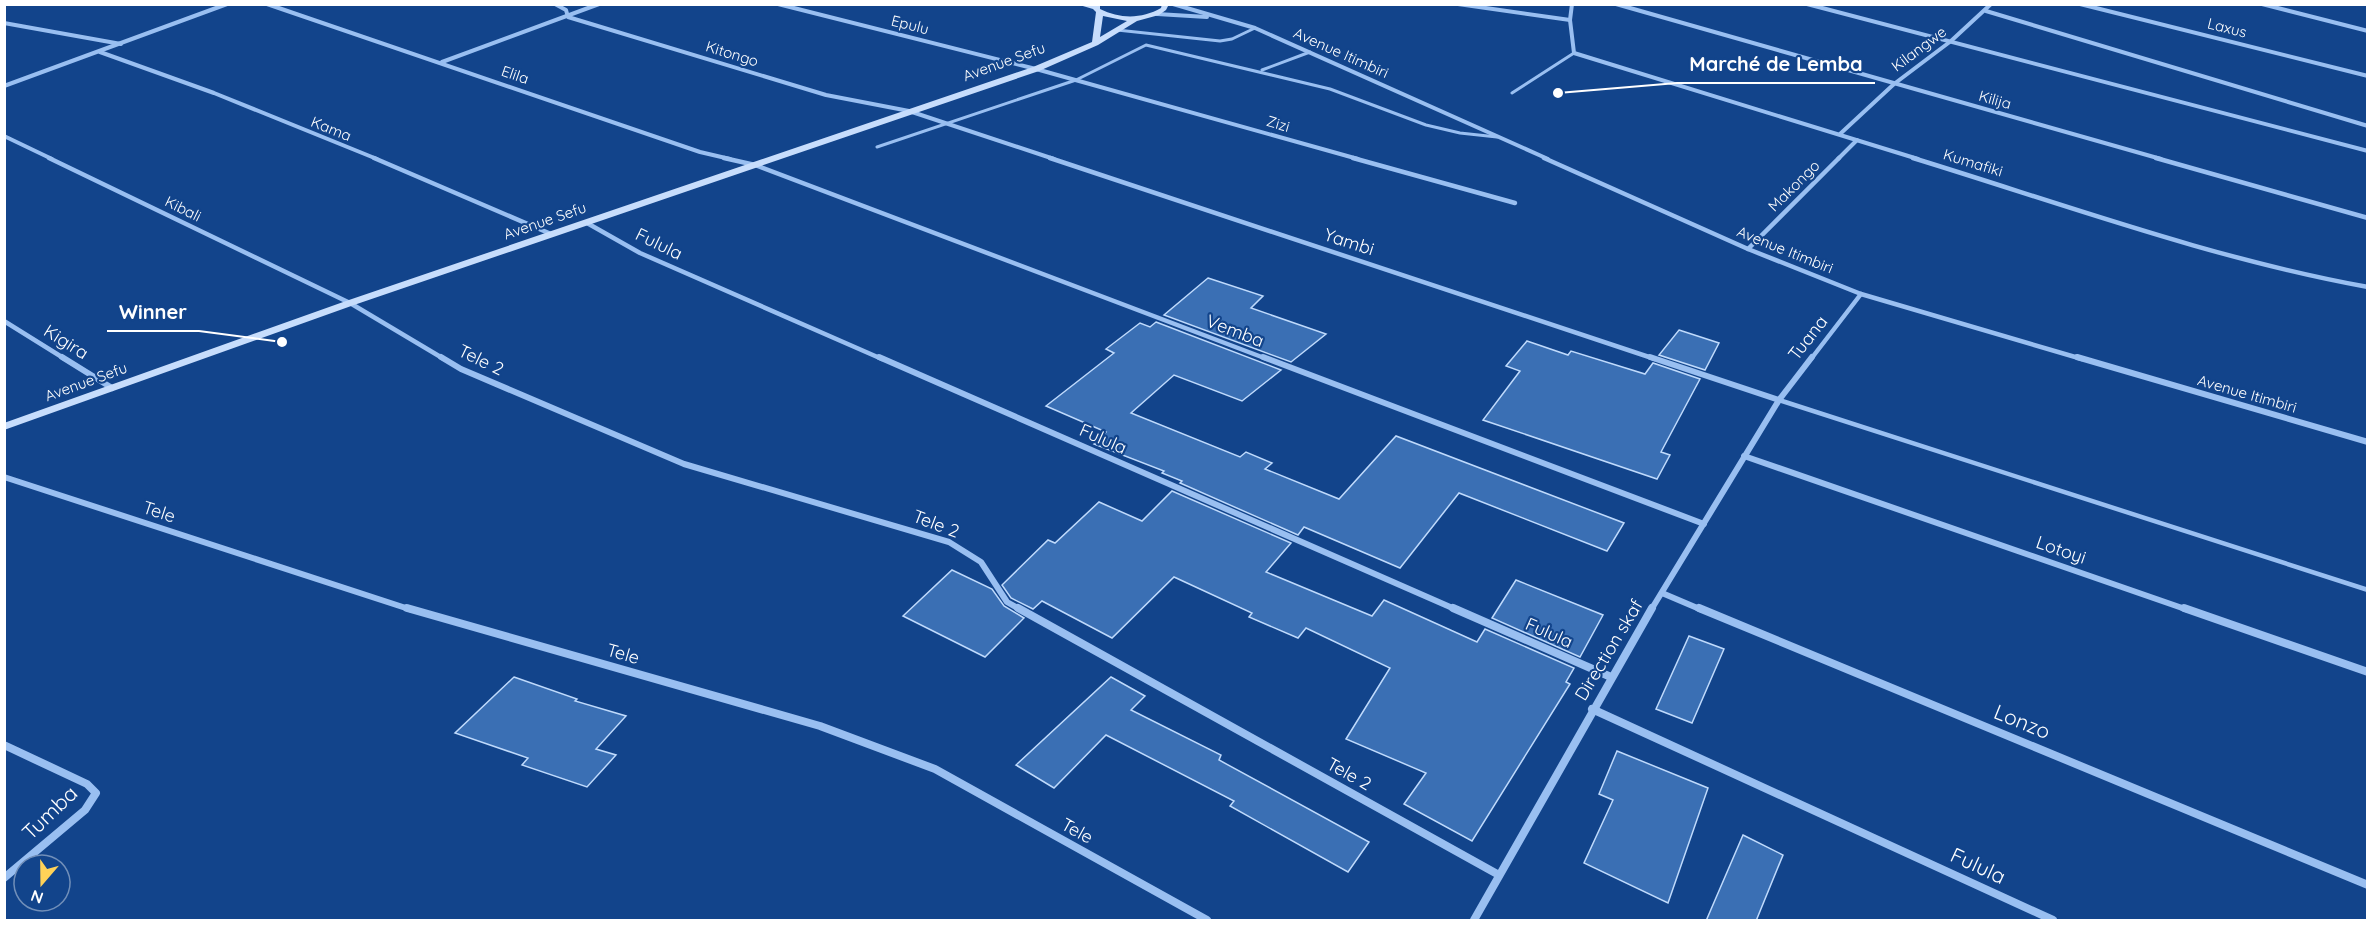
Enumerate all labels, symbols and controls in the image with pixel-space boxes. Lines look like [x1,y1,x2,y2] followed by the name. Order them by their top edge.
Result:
[889,11,931,38] street label: Epulu
[2206,13,2249,42] street label: Laxus
[1888,22,1950,75] street label: Kilangwe
[1291,23,1392,82] street label: Avenue Itimbiri
[703,37,761,71] street label: Kitongo
[960,38,1048,85] street label: Avenue Sefu
[1677,45,1875,83] callout: Marché de Lemba
[1689,51,1863,76] text: Marché de Lemba
[499,61,531,88] street label: Elila
[1977,86,2014,113] street label: Kilija
[1264,111,1292,136] street label: Zizi
[308,112,354,145] street label: Kama
[1941,145,2005,181] street label: Kumafiki
[1764,156,1823,215] street label: Makongo
[162,192,205,225] street label: Kibali
[501,198,589,244] street label: Avenue Sefu
[632,222,687,265] street label: Fulula
[1734,222,1836,278] street label: Avenue Itimbiri
[1321,223,1377,260] street label: Yambi
[107,293,199,331] callout: Winner
[119,299,187,324] text: Winner
[1203,309,1267,352] street label: Vemba
[1783,310,1832,365] street label: Tuana
[40,319,93,364] street label: Kigira
[455,339,508,380] street label: Tele 2
[42,358,130,405] street label: Avenue Sefu
[2195,370,2299,417] street label: Avenue Itimbiri
[1076,418,1130,459] street label: Fulula
[140,495,178,528] street label: Tele
[910,504,963,543] street label: Tele 2
[2033,530,2089,569] street label: Lotoyi
[1569,594,1648,705] street label: Direction skaf
[1522,612,1576,653] street label: Fulula
[604,638,642,669] street label: Tele
[1990,698,2054,744] street label: Lonzo
[1323,752,1376,795] street label: Tele 2
[16,780,82,845] street label: Tumba
[1057,813,1097,849] street label: Tele
[1947,841,2010,889] street label: Fulula
[12,853,72,913] north arrow
[28,886,46,909] text: N

